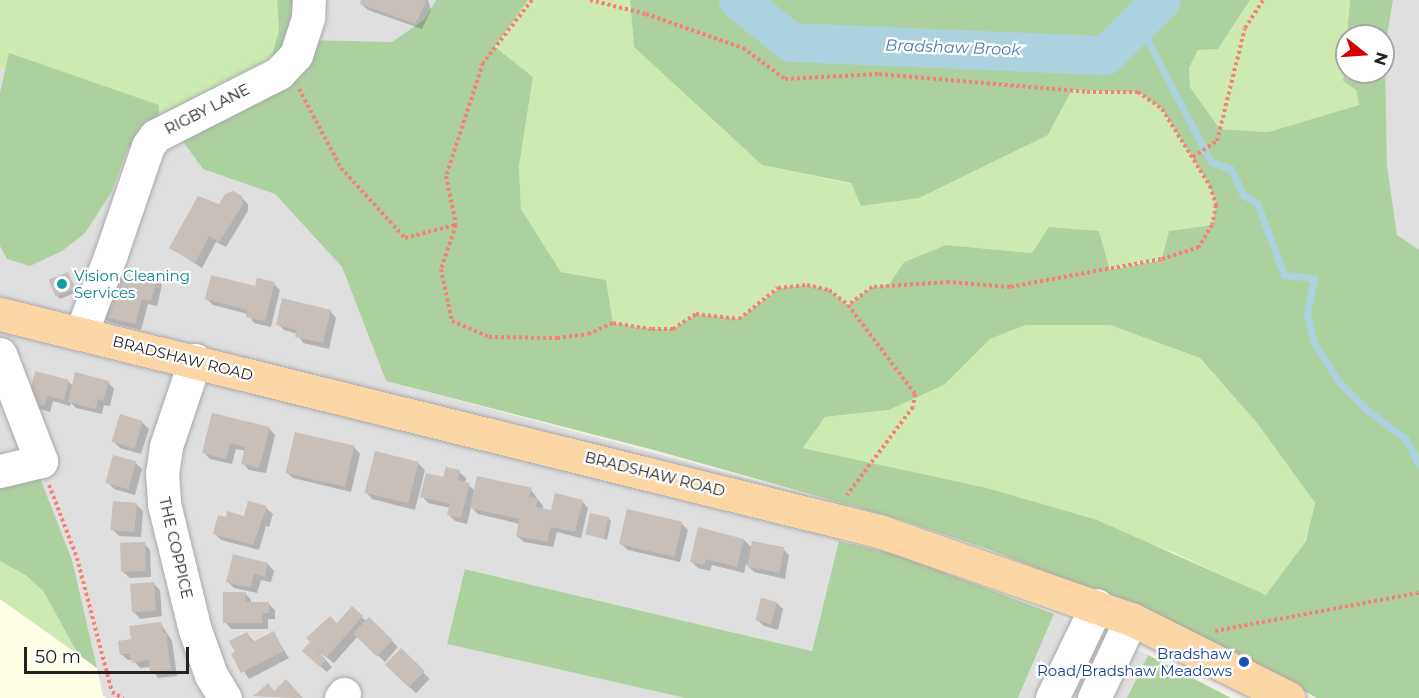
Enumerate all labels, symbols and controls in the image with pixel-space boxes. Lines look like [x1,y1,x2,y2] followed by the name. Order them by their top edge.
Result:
[1335,24,1395,84] north arrow
[885,36,1021,60] water label: Bradshaw Brook
[1370,50,1392,68] text: N
[162,80,252,138] street label: RIGBY LANE
[74,266,190,301] place label: Vision Cleaning Services
[55,277,69,291] marker: Vision Cleaning Services
[111,332,255,384] street label: BRADSHAW ROAD
[583,448,727,500] street label: BRADSHAW ROAD
[156,495,196,601] street label: THE COPPICE
[27,635,192,673] scale bar
[1037,644,1232,679] place label: Bradshaw Road/Bradshaw Meadows
[35,646,81,668] text: 50 m
[1237,655,1251,669] marker: Bradshaw Road/Bradshaw Meadows

